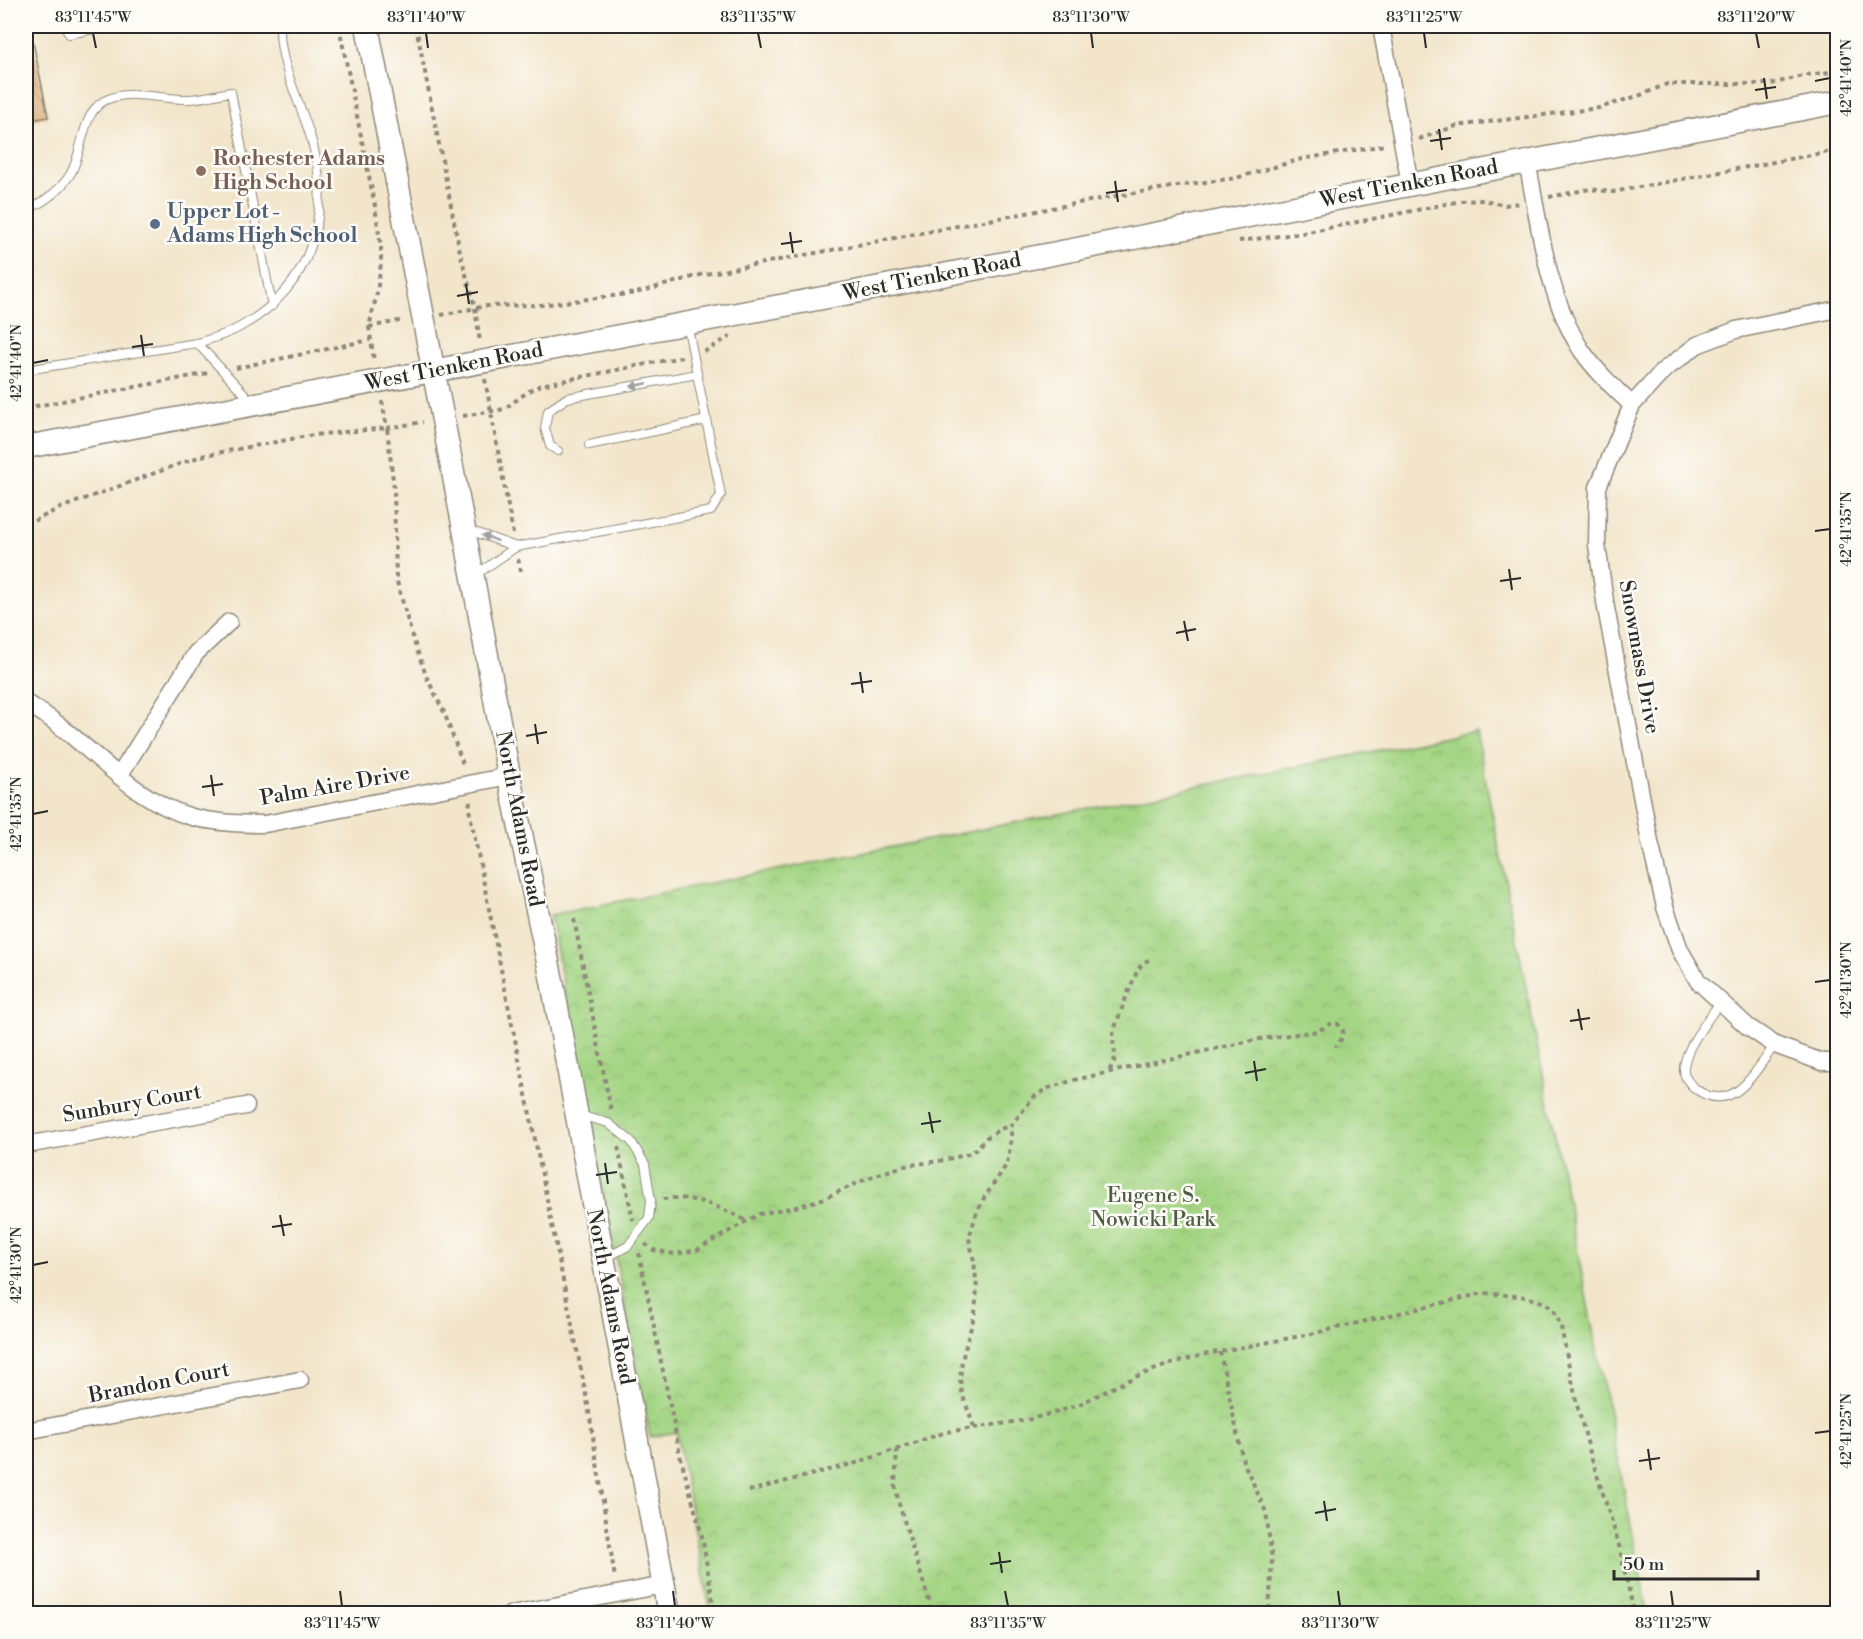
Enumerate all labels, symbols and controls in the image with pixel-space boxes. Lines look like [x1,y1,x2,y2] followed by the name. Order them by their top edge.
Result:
[55,8,132,27] text: 83°11'45"W
[387,8,465,27] text: 83°11'40"W
[720,8,796,27] text: 83°11'35"W
[1052,8,1130,27] text: 83°11'30"W
[1386,8,1462,27] text: 83°11'25"W
[1717,8,1795,27] text: 83°11'20"W
[1837,39,1856,117] text: 42°41'40"N
[213,146,385,196] place label: Rochester Adams High School
[1317,154,1500,214] street label: West Tienken Road
[194,164,208,178] marker: Rochester Adams High School
[166,199,357,249] place label: Upper Lot - Adams High School
[148,217,162,231] marker: Upper Lot - Adams High School
[840,247,1023,307] street label: West Tienken Road
[7,324,26,402] text: 42°41'40"N
[362,337,545,397] street label: West Tienken Road
[630,381,649,390] one-way arrow
[1837,491,1856,567] text: 42°41'35"N
[481,533,499,543] one-way arrow
[1613,578,1665,736] street label: Snowmass Drive
[489,729,549,909] street label: North Adams Road
[258,760,412,812] street label: Palm Aire Drive
[7,776,26,852] text: 42°41'35"N
[1837,942,1856,1018] text: 42°41'30"N
[61,1079,204,1129] street label: Sunbury Court
[1091,1183,1216,1233] park label: Eugene S. Nowicki Park
[580,1207,640,1387] street label: North Adams Road
[7,1227,26,1303] text: 42°41'30"N
[85,1357,232,1410] street label: Brandon Court
[1837,1393,1856,1469] text: 42°41'25"N
[1614,1543,1758,1581] scale bar
[1623,1553,1665,1576] text: 50 m
[304,1614,381,1633] text: 83°11'45"W
[636,1614,714,1633] text: 83°11'40"W
[970,1614,1046,1633] text: 83°11'35"W
[1301,1614,1379,1633] text: 83°11'30"W
[1635,1614,1711,1633] text: 83°11'25"W

